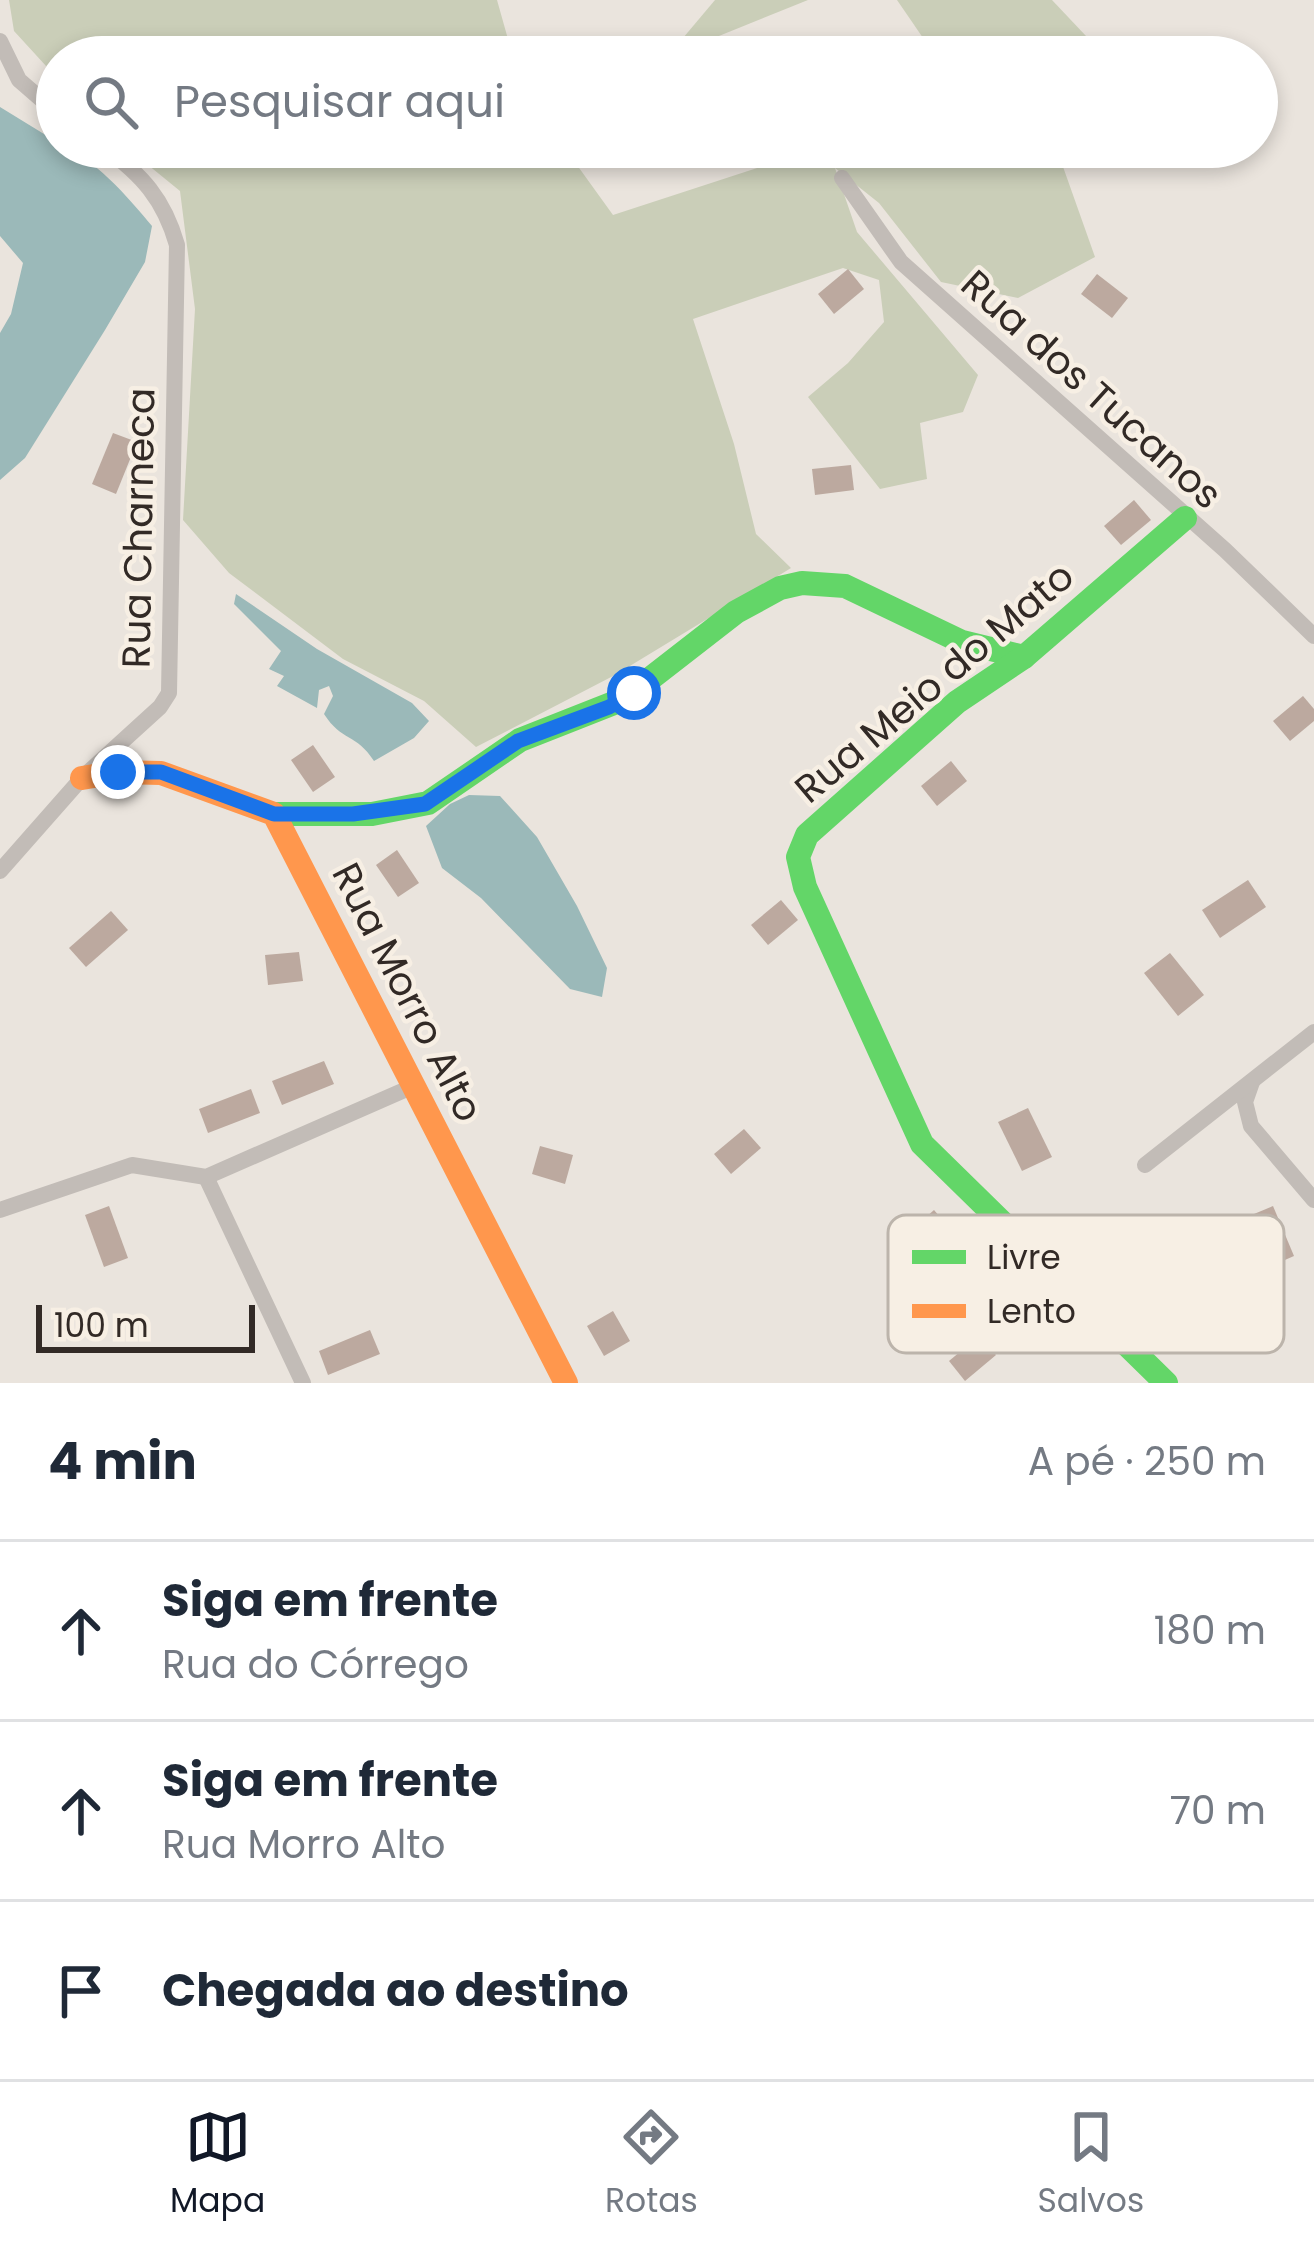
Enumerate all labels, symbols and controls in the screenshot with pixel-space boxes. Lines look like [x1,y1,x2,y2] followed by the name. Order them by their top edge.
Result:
[36,36,1278,168] search box
[78,69,144,135] icon: search
[174,70,505,133] text: Pesquisar aqui
[949,257,1234,522] street label: Rua dos Tucanos
[109,387,168,669] street label: Rua Charneca
[783,549,1086,816] street label: Rua Meio do Mato
[607,666,661,720] route start
[91,745,145,799] route end
[319,853,496,1131] street label: Rua Morro Alto
[888,1215,1284,1353] legend
[987,1234,1061,1281] text: Livre
[987,1288,1076,1335] text: Lento
[36,1299,255,1352] scale bar
[54,1302,149,1349] text: 100 m
[48,1425,197,1497] text: 4 min
[1028,1434,1266,1489] text: A pé · 250 m
[162,1569,498,1632] text: Siga em frente
[48,1598,114,1664] icon: ahead
[1154,1603,1266,1658] text: 180 m
[162,1637,469,1692] text: Rua do Córrego
[162,1749,498,1812] text: Siga em frente
[48,1778,114,1844] icon: ahead
[1170,1783,1266,1838] text: 70 m
[162,1817,446,1872] text: Rua Morro Alto
[48,1958,114,2024] icon: arrive
[162,1959,629,2022] text: Chegada ao destino
[170,2104,265,2226] tab: Mapa
[605,2104,698,2226] tab: Rotas
[1037,2104,1144,2226] tab: Salvos

